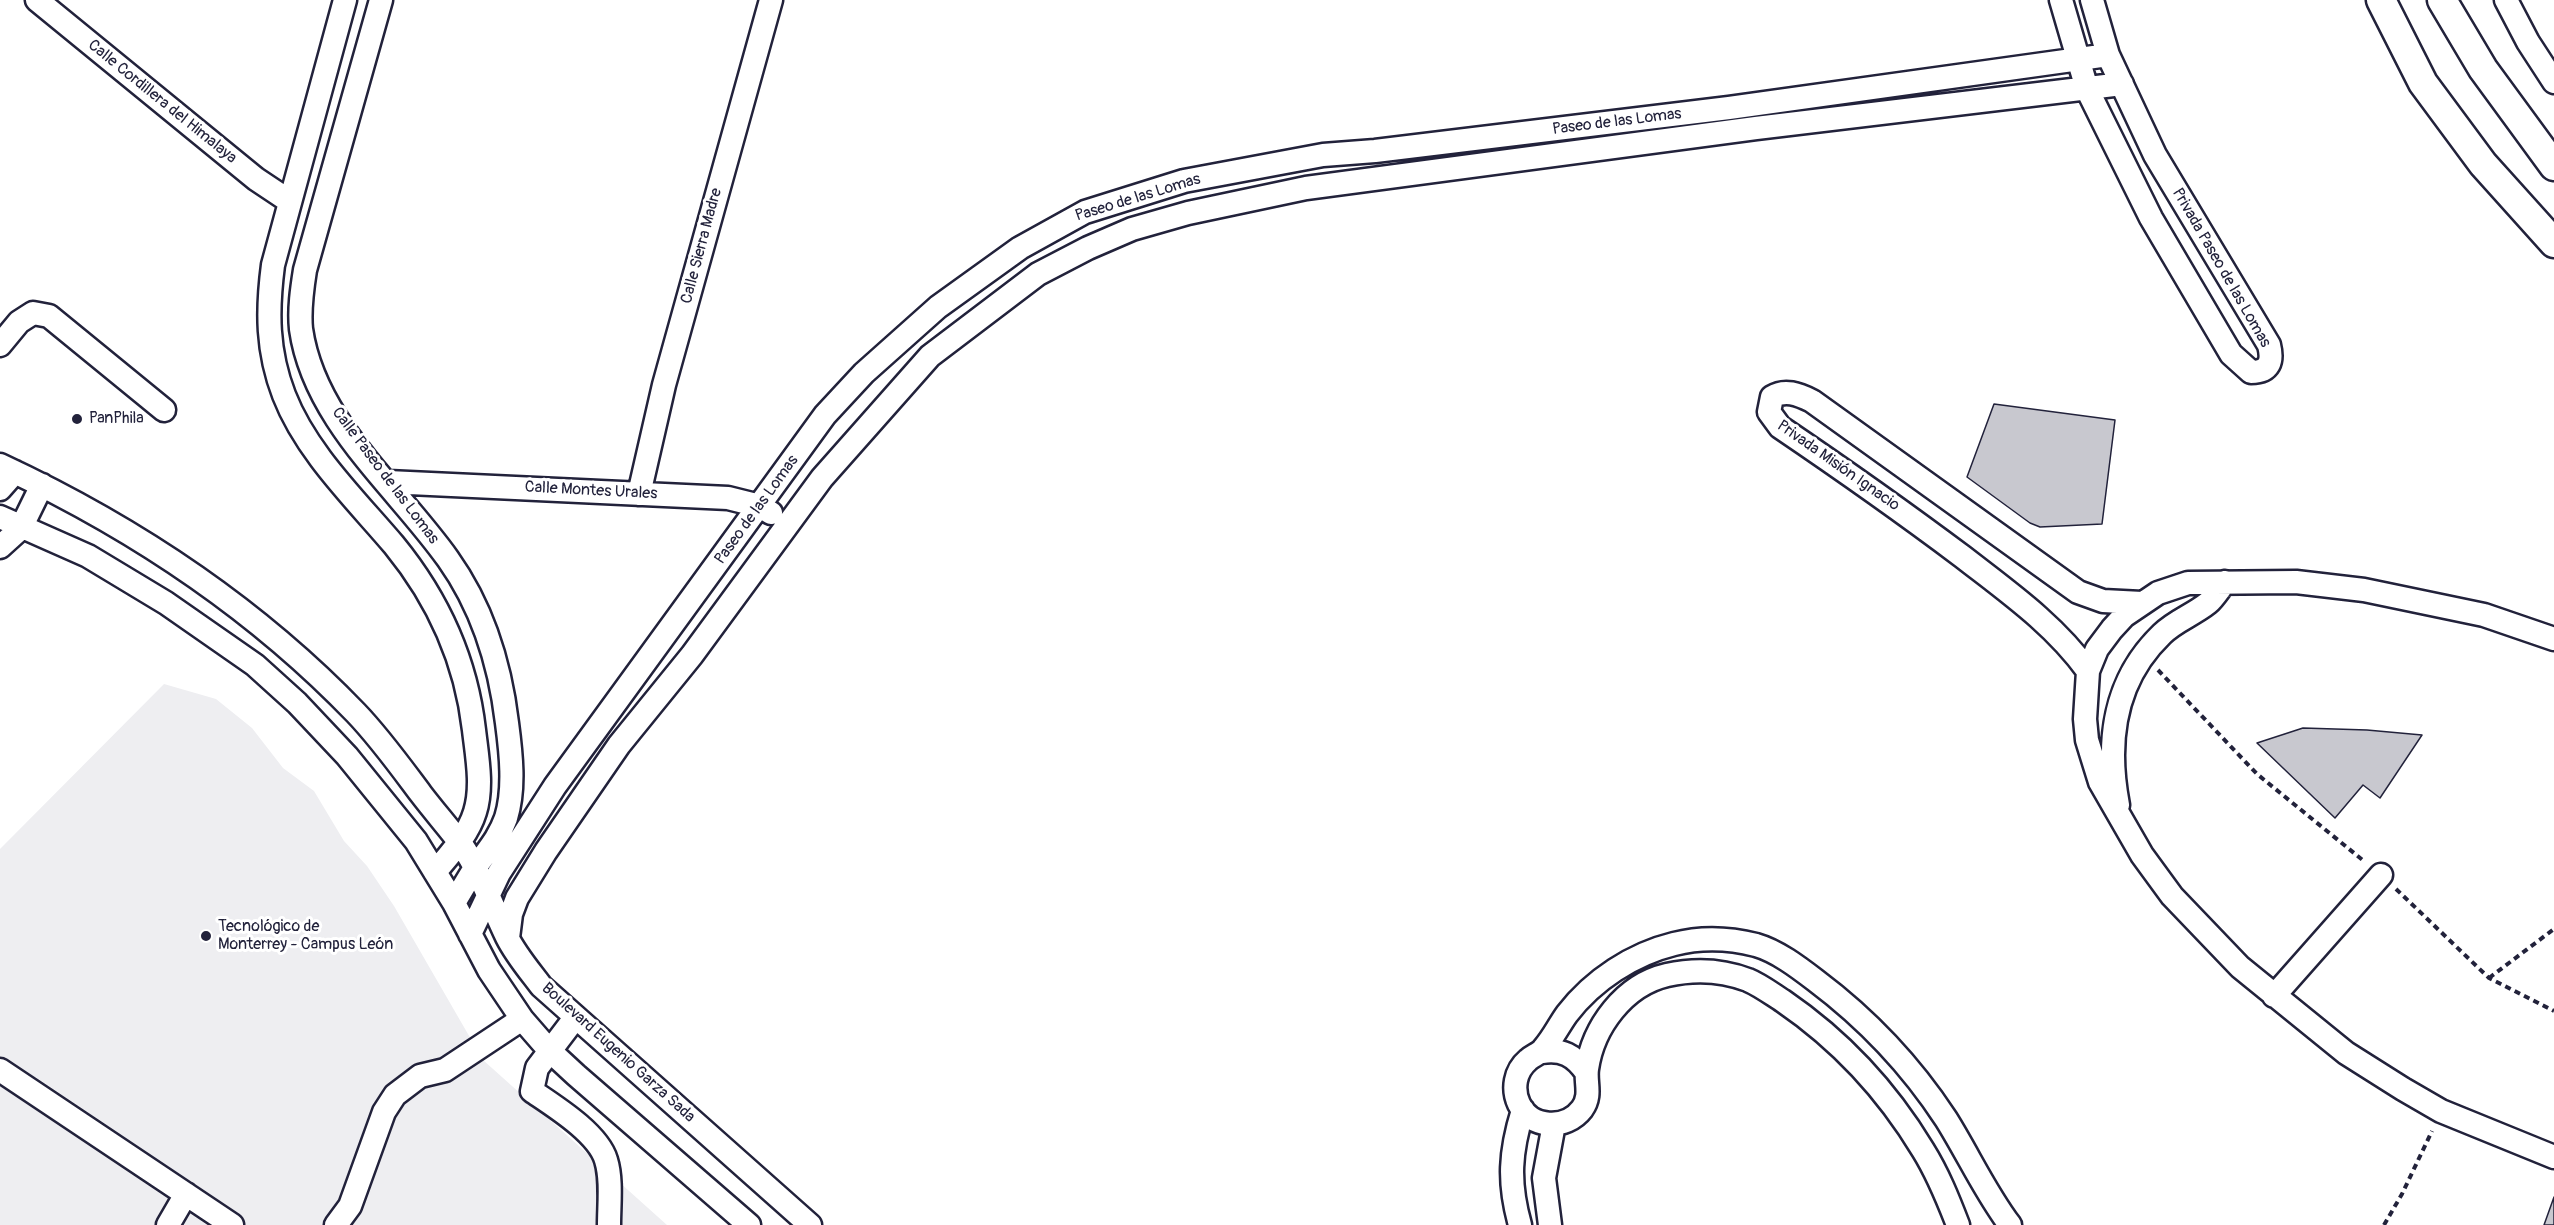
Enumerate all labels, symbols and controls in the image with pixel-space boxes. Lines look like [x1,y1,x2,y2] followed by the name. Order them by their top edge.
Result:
[84,36,240,168] street label: Calle Cordillera del Himalaya
[1551,105,1683,139] street label: Paseo de las Lomas
[1073,170,1203,226] street label: Paseo de las Lomas
[2167,185,2275,351] street label: Privada Paseo de las Lomas
[677,186,727,306] street label: Calle Sierra Madre
[327,404,443,548] street label: Calle Paseo de las Lomas
[89,409,144,429] place label: PanPhila
[70,412,84,426] marker: PanPhila
[1773,416,1903,516] street label: Privada Misión Ignacio
[711,452,803,568] street label: Paseo de las Lomas
[524,478,658,504] street label: Calle Montes Urales
[218,917,393,955] place label: Tecnológico de Monterrey - Campus León
[199,929,213,943] marker: Tecnológico de Monterrey - Campus León
[537,979,699,1127] street label: Boulevard Eugenio Garza Sada

